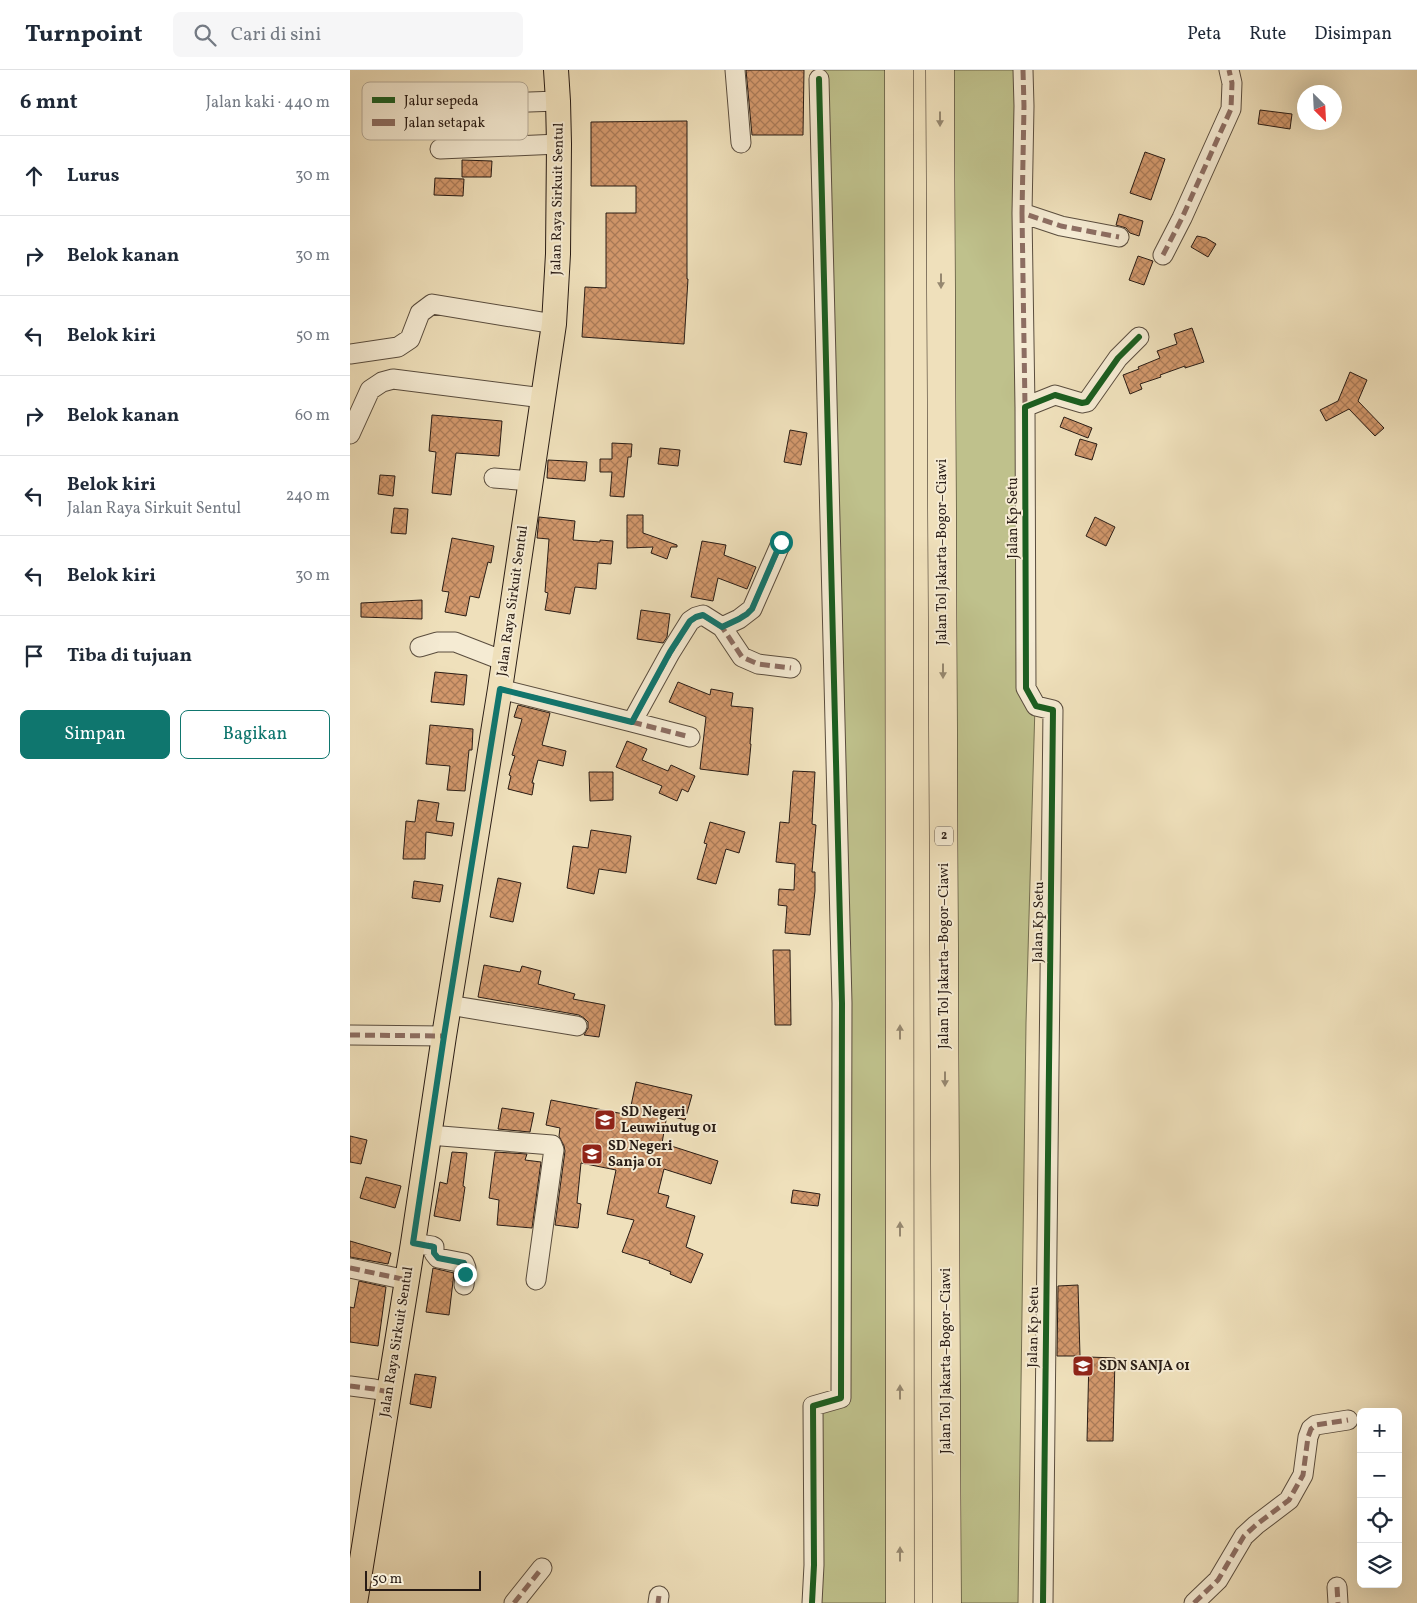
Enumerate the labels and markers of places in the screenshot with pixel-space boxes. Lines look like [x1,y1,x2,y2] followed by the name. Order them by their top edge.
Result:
[621,1103,717,1138] place label: SD Negeri Leuwinutug 01
[593,1108,617,1132] school or university icon: SD Negeri Leuwinutug 01
[608,1137,673,1172] place label: SD Negeri Sanja 01
[580,1142,604,1166] school or university icon: SD Negeri Sanja 01
[1071,1354,1095,1378] school or university icon: SDN SANJA 01
[1099,1357,1190,1376] place label: SDN SANJA 01

